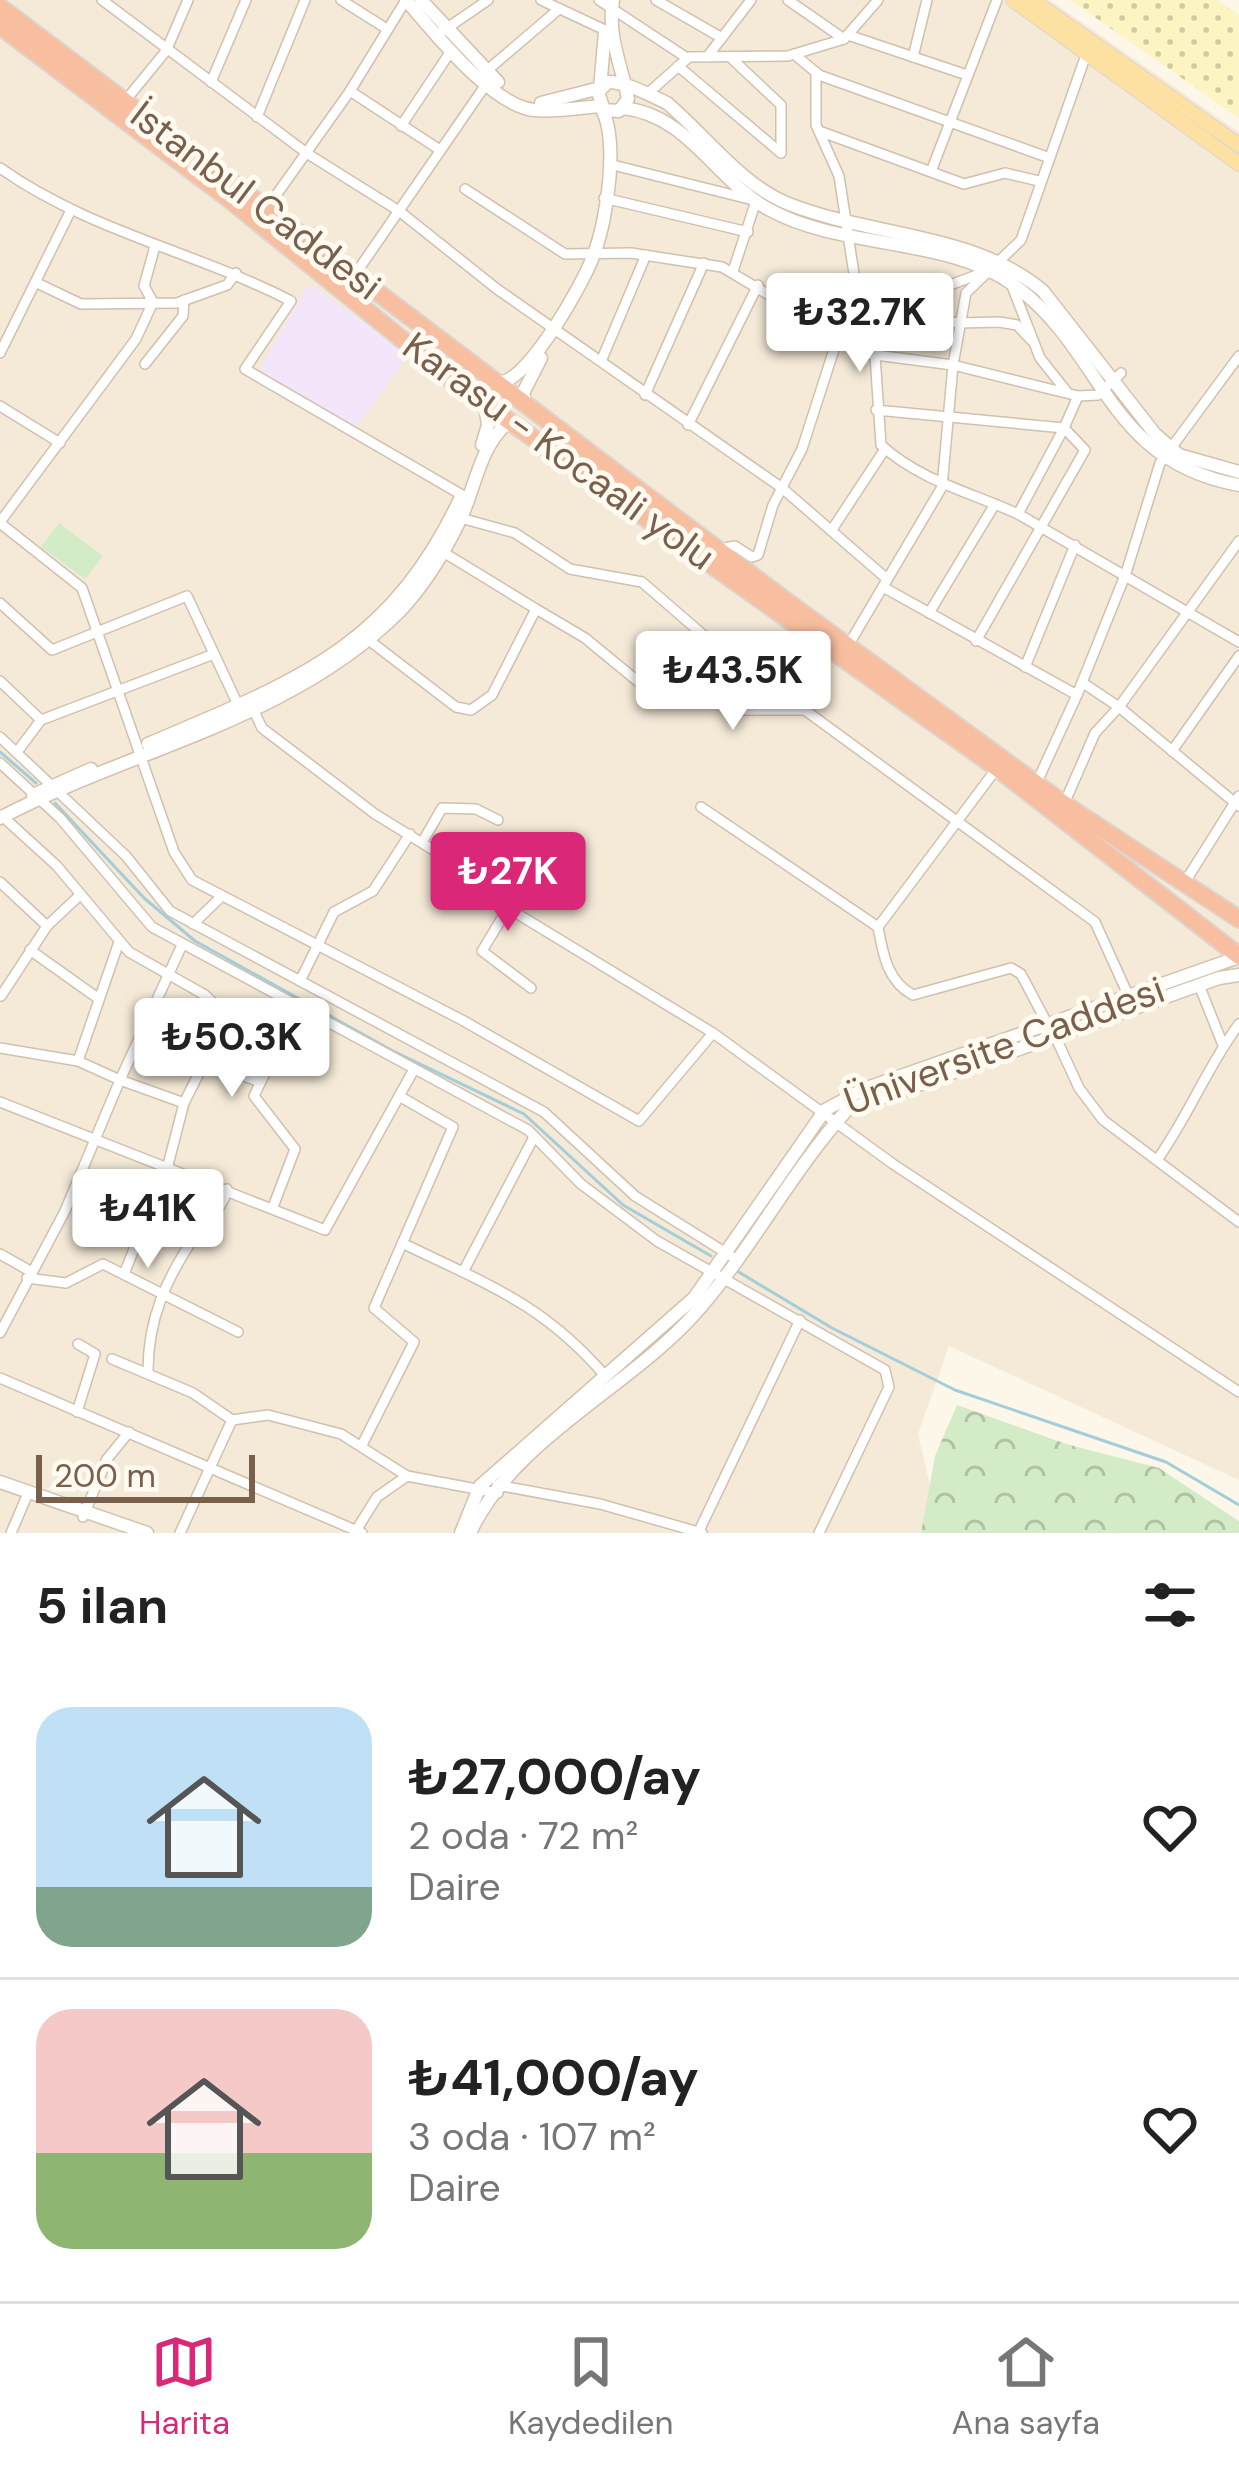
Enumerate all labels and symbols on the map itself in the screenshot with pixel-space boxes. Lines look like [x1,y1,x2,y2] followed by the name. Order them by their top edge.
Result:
[120,89,392,311] street label: İstanbul Caddesi
[762,273,958,375] pin: ₺32.7K
[393,321,725,581] street label: Karasu - Kocaali yolu
[635,631,831,733] pin: ₺43.5K
[437,832,579,934] pin: ₺27K
[837,963,1171,1127] street label: Üniversite Caddesi
[134,998,330,1100] pin: ₺50.3K
[77,1169,219,1271] pin: ₺41K
[36,1449,255,1502] scale bar

